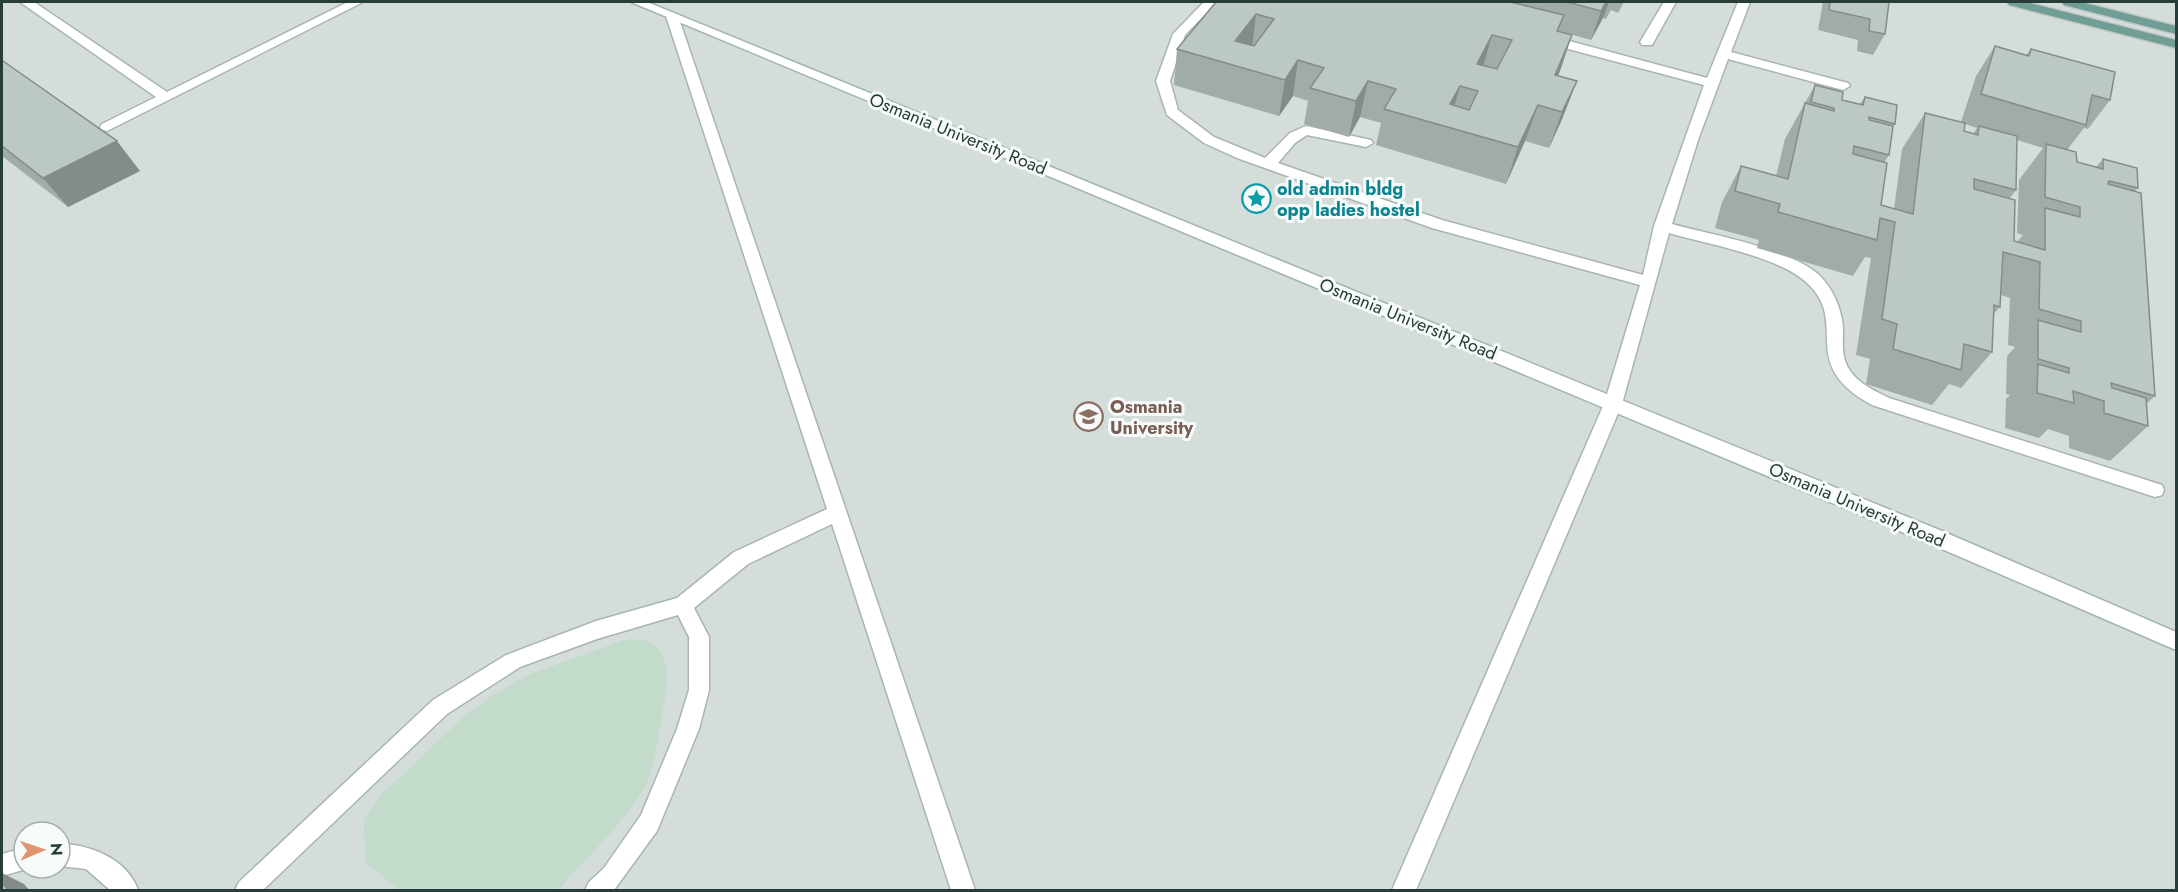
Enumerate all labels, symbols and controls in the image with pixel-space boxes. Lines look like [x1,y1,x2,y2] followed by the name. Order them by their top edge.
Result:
[865,86,1051,182] street label: Osmania University Road
[1277,176,1420,223] place label: old admin bldg opp ladies hostel
[1240,183,1272,215] place icon: old admin bldg opp ladies hostel
[1315,271,1501,367] street label: Osmania University Road
[1110,394,1194,441] place label: Osmania University
[1073,401,1105,433] school or university icon: Osmania University
[1765,456,1949,554] street label: Osmania University Road
[12,820,72,880] north arrow
[45,843,68,856] text: N

